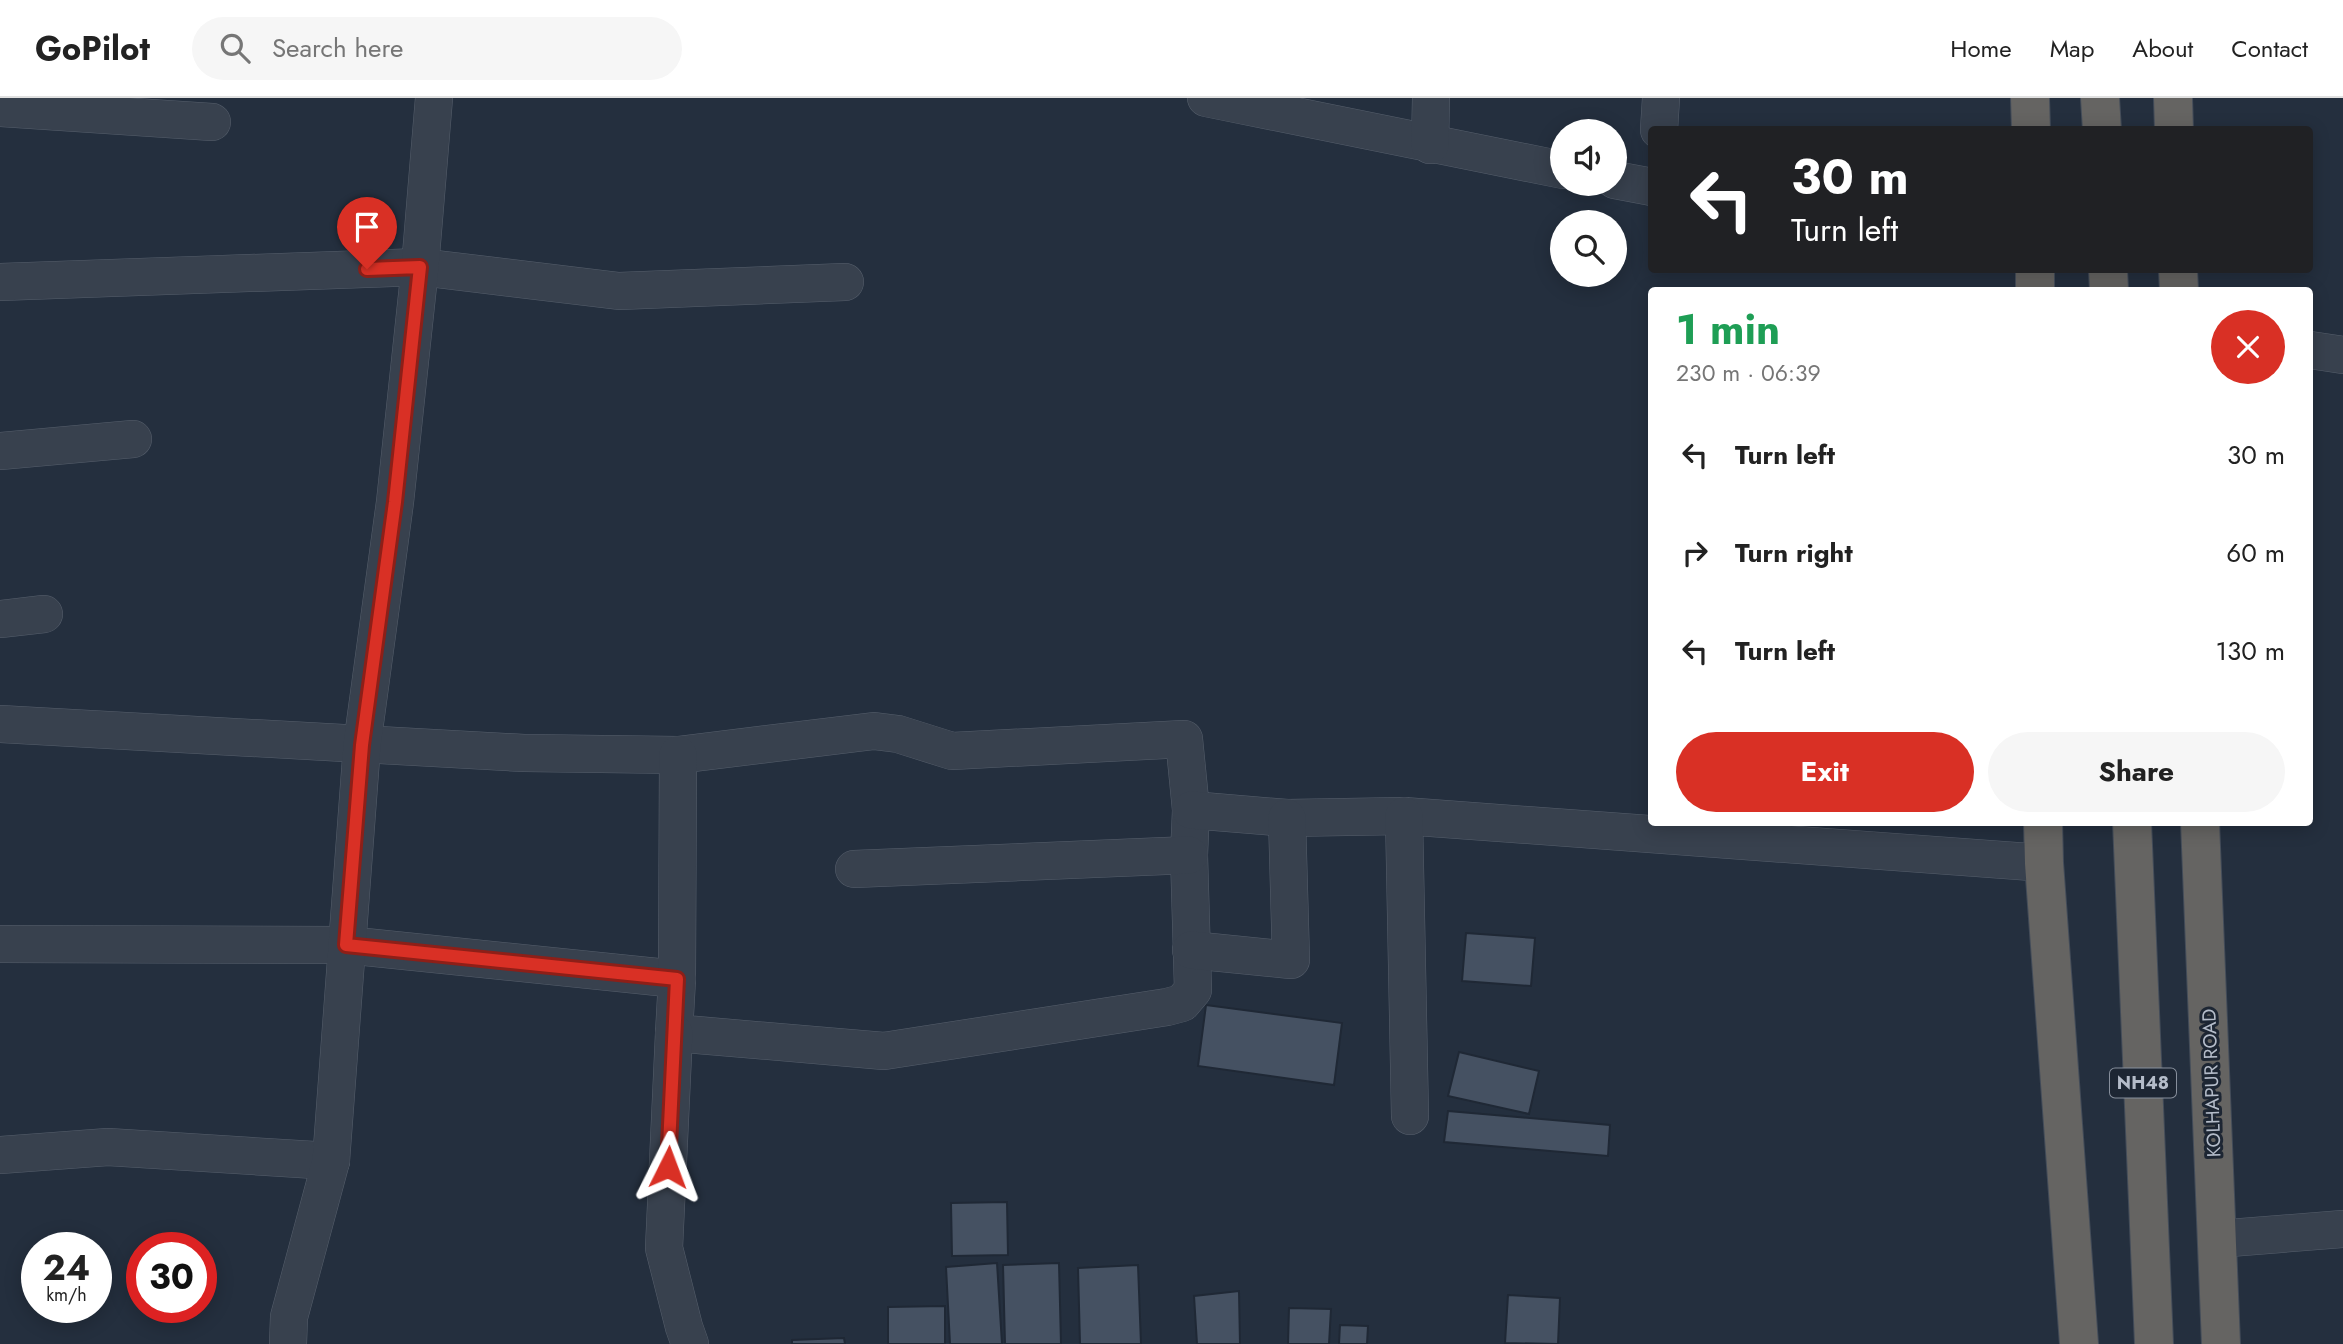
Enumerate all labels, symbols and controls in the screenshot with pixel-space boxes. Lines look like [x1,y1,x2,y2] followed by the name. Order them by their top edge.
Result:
[192,17,682,80] search box
[35,25,150,72] text: GoPilot
[216,29,254,67] icon: search
[272,29,403,67] text: Search here
[1950,31,2012,66] text: Home
[2050,31,2094,66] text: Map
[2132,31,2193,66] text: About
[2231,31,2308,66] text: Contact
[1550,119,1627,287] map controls
[1550,119,1627,196] button: sound
[1791,142,1909,212] text: 30 m
[1676,154,1767,245] icon: left
[337,197,397,269] pin
[1791,207,1898,253] text: Turn left
[348,208,386,246] icon: arrive
[1550,210,1627,287] button: search
[1676,299,1780,360] text: 1 min
[2211,310,2285,384] button: close
[1676,356,1821,390] text: 230 m · 06:39
[1676,436,1714,474] icon: left
[1735,436,1835,474] text: Turn left
[2227,436,2285,474] text: 30 m
[1676,534,1714,572] icon: right
[1735,534,1853,572] text: Turn right
[2226,534,2285,572] text: 60 m
[1676,632,1714,670] icon: left
[1735,632,1835,670] text: Turn left
[2215,632,2285,670] text: 130 m
[1676,732,1974,812] button: Exit
[1988,732,2285,812] button: Share
[2195,1008,2228,1158] street label: KOLHAPUR ROAD
[2110,1068,2176,1098] road number: NH48
[631,1130,705,1204] position arrow
[126,1232,217,1323] speed limit sign: 30
[43,1243,90,1293] text: 24
[46,1282,87,1308] text: km/h

